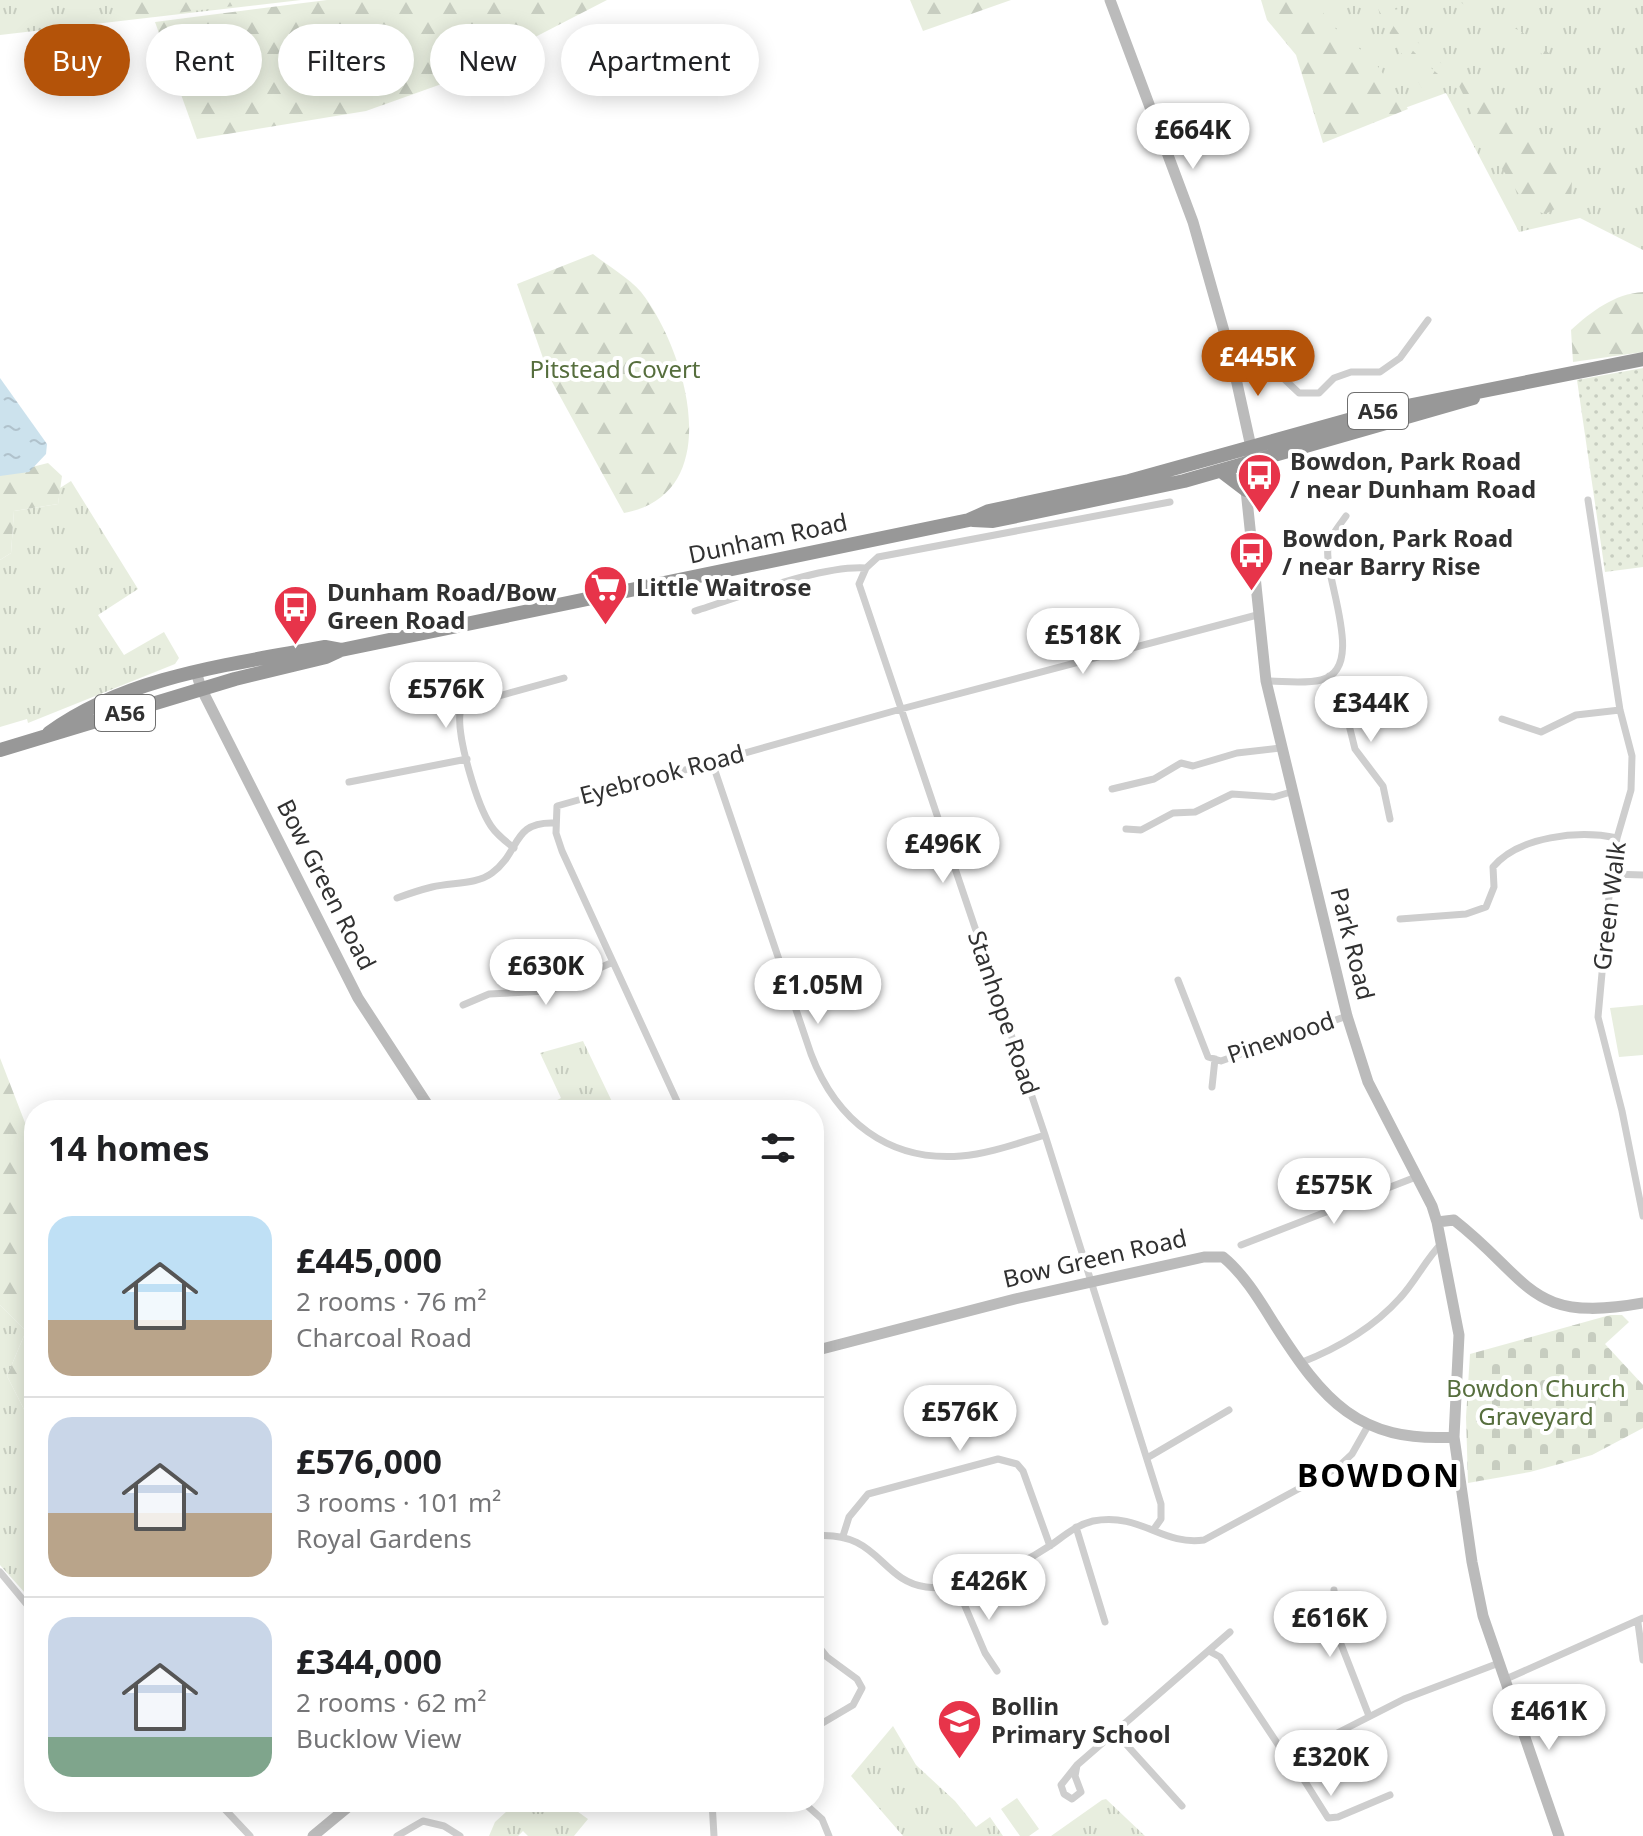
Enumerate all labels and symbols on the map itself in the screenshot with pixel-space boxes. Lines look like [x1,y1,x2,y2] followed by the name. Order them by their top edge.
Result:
[1137,103,1249,171] pin: £664K
[1202,330,1314,398] pin: £445K
[529,352,701,385] park label: Pitstead Covert
[1348,393,1408,429] road number: A56
[1290,444,1536,505] place label: Bowdon, Park Road / near Dunham Road
[1235,452,1283,515] bus stop icon: Bowdon, Park Road / near Dunham Road
[685,505,850,570] street label: Dunham Road
[1282,521,1513,582] place label: Bowdon, Park Road / near Barry Rise
[1227,529,1275,592] bus stop icon: Bowdon, Park Road / near Barry Rise
[581,564,629,627] supermarket icon: Little Waitrose
[636,570,811,603] place label: Little Waitrose
[327,575,557,636] place label: Dunham Road/Bow Green Road
[272,583,320,646] bus stop icon: Dunham Road/Bow Green Road
[1027,608,1139,676] pin: £518K
[390,662,502,730] pin: £576K
[1315,676,1427,744] pin: £344K
[95,695,155,731] road number: A56
[576,736,748,811] street label: Eyebrook Road
[270,793,385,975] street label: Bow Green Road
[887,817,999,885] pin: £496K
[1584,839,1633,972] street label: Green Walk
[1324,884,1383,1003] street label: Park Road
[961,926,1048,1099] street label: Stanhope Road
[490,939,602,1007] pin: £630K
[753,958,883,1026] pin: £1.05M
[1223,1003,1338,1070] street label: Pinewood
[1278,1158,1390,1226] pin: £575K
[1000,1220,1190,1295] street label: Bow Green Road
[1446,1371,1626,1432] park label: Bowdon Church Graveyard
[904,1385,1016,1453] pin: £576K
[1297,1453,1461,1496] district label: BOWDON
[933,1554,1045,1622] pin: £426K
[1274,1591,1386,1659] pin: £616K
[1493,1684,1605,1752] pin: £461K
[991,1689,1171,1750] place label: Bollin Primary School
[936,1697,984,1760] school or university icon: Bollin Primary School
[1275,1730,1387,1798] pin: £320K

